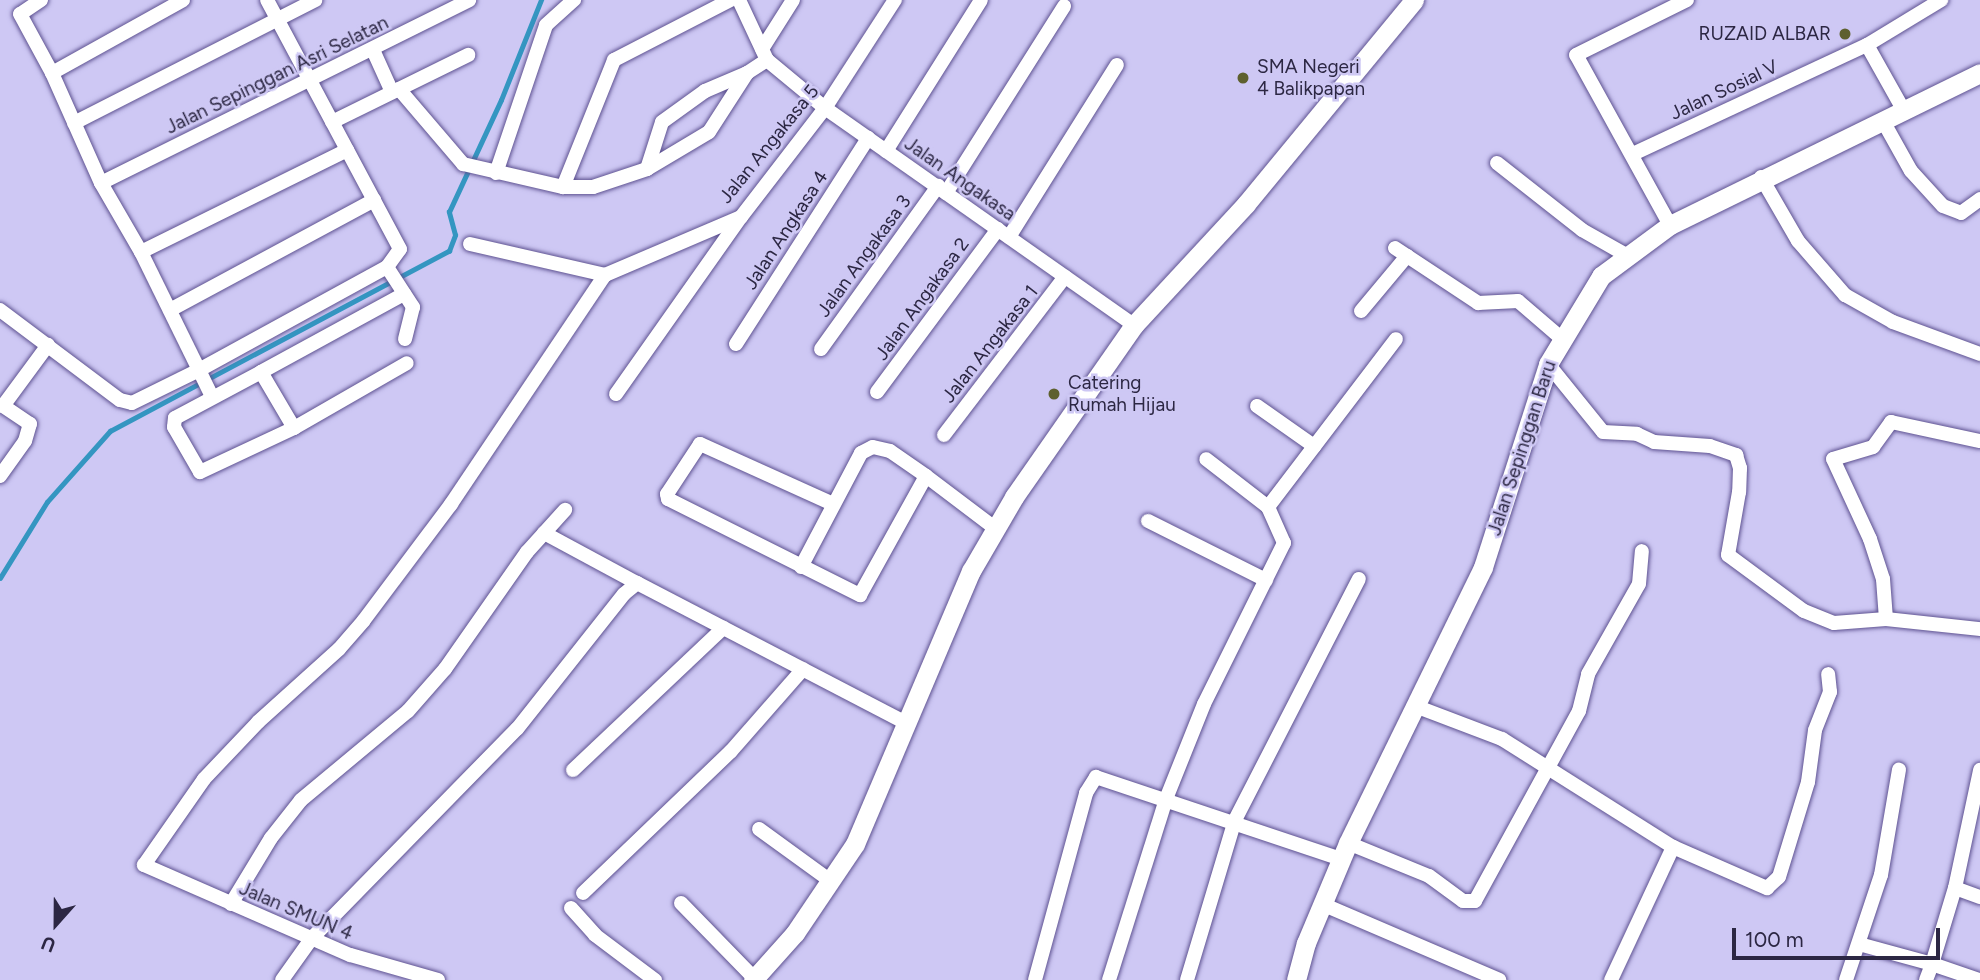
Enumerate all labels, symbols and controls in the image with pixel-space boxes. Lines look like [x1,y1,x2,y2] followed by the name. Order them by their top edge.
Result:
[162,11,392,139] street label: Jalan Sepinggan Asri Selatan
[1699,23,1831,45] place label: RUZAID ALBAR
[1837,26,1853,42] marker: RUZAID ALBAR
[1666,55,1782,125] street label: Jalan Sosial V
[1257,56,1365,100] place label: SMA Negeri 4 Balikpapan
[1235,70,1251,86] marker: SMA Negeri 4 Balikpapan
[714,80,824,208] street label: Jalan Angakasa 5
[900,132,1020,226] street label: Jalan Angakasa
[739,166,833,294] street label: Jalan Angkasa 4
[812,191,916,321] street label: Jalan Angakasa 3
[870,233,974,365] street label: Jalan Angakasa 2
[937,281,1043,407] street label: Jalan Angakasa 1
[1483,358,1561,538] street label: Jalan Sepinggan Baru
[1068,372,1176,416] place label: Catering Rumah Hijau
[1046,386,1062,402] marker: Catering Rumah Hijau
[236,877,356,945] street label: Jalan SMUN 4
[21,889,91,959] north arrow
[1735,914,1943,958] scale bar
[1745,927,1804,952] text: 100 m
[38,931,59,957] text: U

